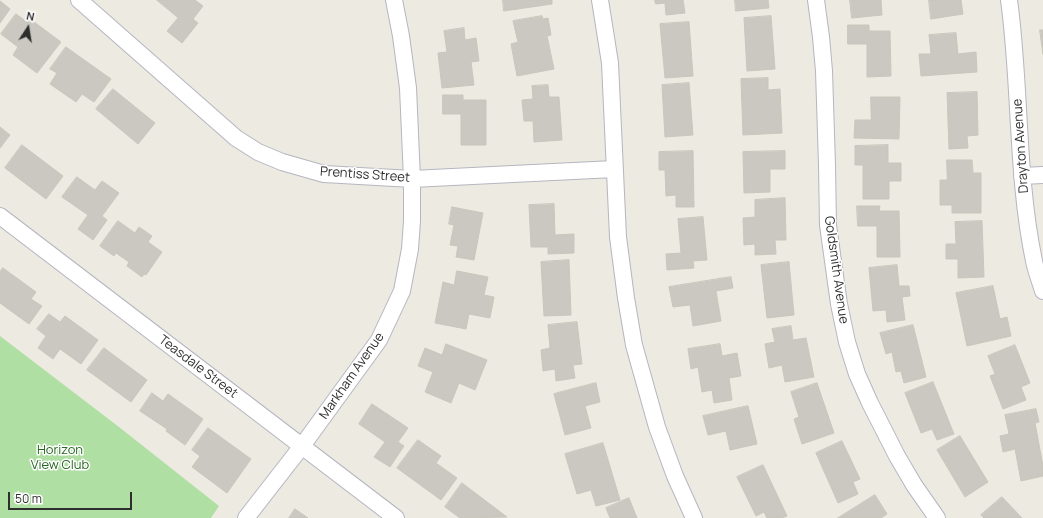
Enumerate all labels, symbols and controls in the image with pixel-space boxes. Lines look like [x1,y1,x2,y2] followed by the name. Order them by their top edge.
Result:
[8,8,48,48] north arrow
[25,8,36,24] text: N
[1010,98,1032,194] street label: Drayton Avenue
[319,164,411,186] street label: Prentiss Street
[821,215,851,325] street label: Goldsmith Avenue
[316,330,388,422] street label: Markham Avenue
[156,332,240,402] street label: Teasdale Street
[31,442,89,473] park label: Horizon View Club
[10,484,134,510] scale bar
[15,490,42,507] text: 50 m

